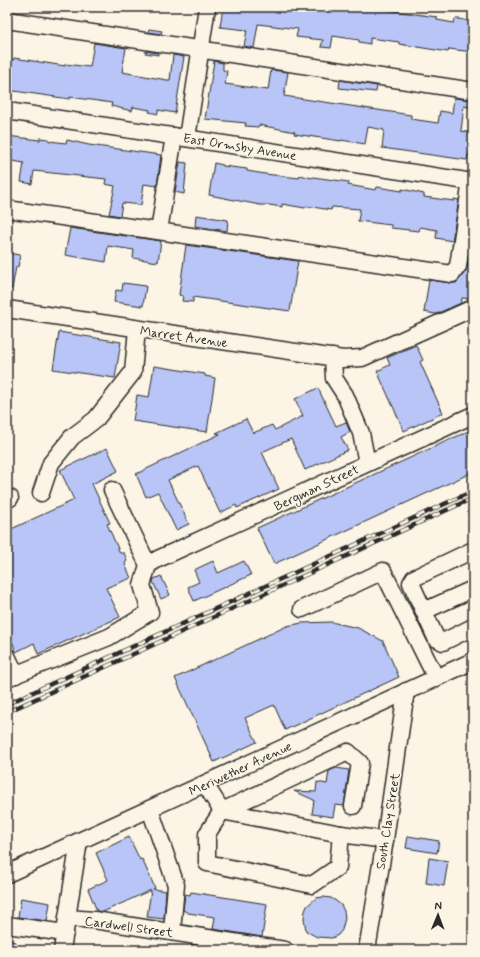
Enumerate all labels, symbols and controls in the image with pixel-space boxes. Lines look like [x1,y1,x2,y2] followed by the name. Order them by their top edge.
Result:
[182,130,298,165] street label: East Ormsby Avenue
[139,323,229,352] street label: Marret Avenue
[271,461,362,516] street label: Bergman Street
[187,738,295,801] street label: Meriwether Avenue
[372,771,405,871] street label: South Clay Street
[418,895,458,935] north arrow
[434,899,442,913] text: N
[83,913,174,942] street label: Cardwell Street

